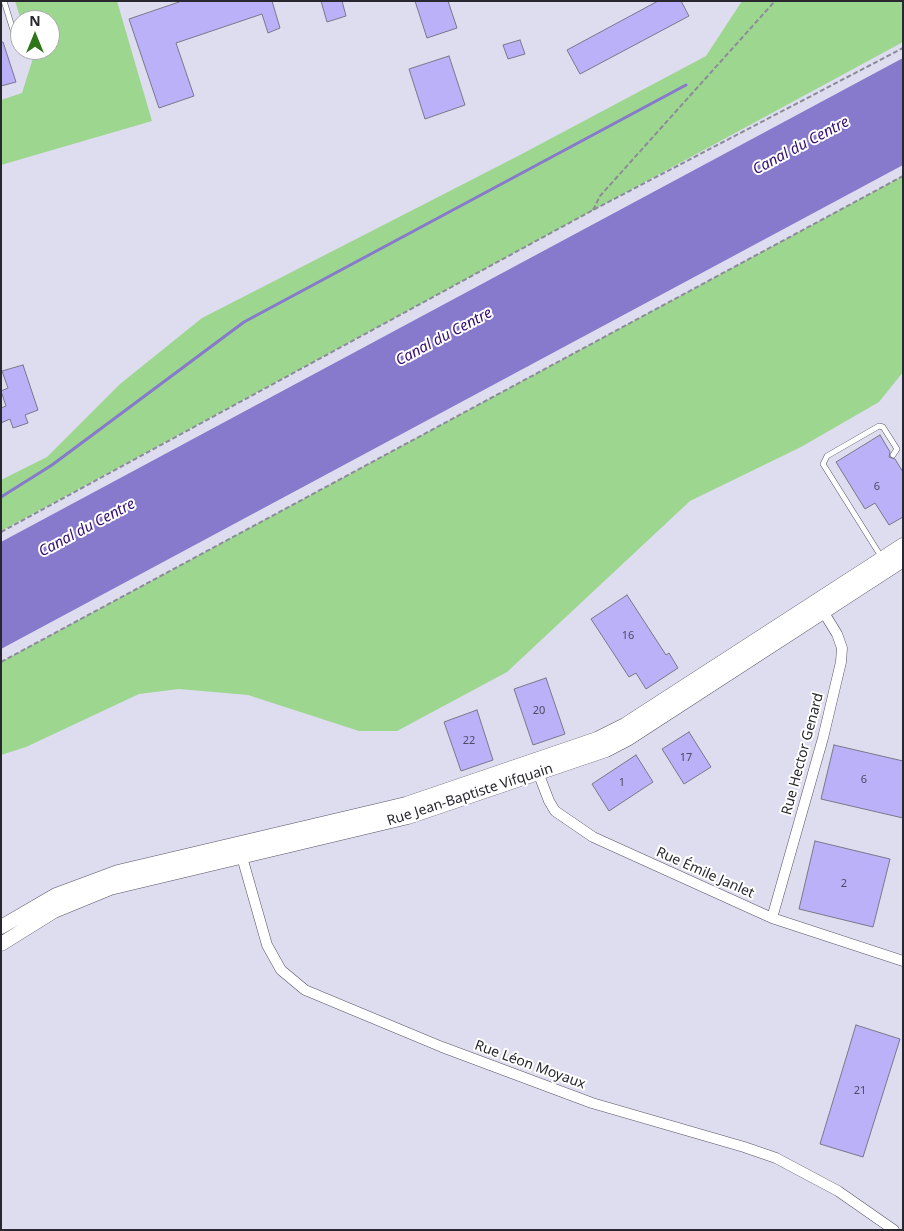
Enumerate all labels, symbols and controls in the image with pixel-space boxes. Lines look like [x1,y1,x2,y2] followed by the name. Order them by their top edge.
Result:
[10,10,60,60] north arrow
[29,11,41,30] text: N
[750,113,852,179] water label: Canal du Centre
[393,304,495,370] water label: Canal du Centre
[874,480,880,494] house number: 6
[36,495,138,561] water label: Canal du Centre
[622,629,634,643] house number: 16
[779,691,827,817] street label: Rue Hector Genard
[533,704,545,718] house number: 20
[463,734,475,748] house number: 22
[680,751,692,765] house number: 17
[385,760,555,830] street label: Rue Jean-Baptiste Vifquain
[861,773,867,787] house number: 6
[619,776,625,790] house number: 1
[653,844,757,902] street label: Rue Émile Janlet
[841,877,847,891] house number: 2
[472,1037,588,1093] street label: Rue Léon Moyaux
[854,1084,866,1098] house number: 21

